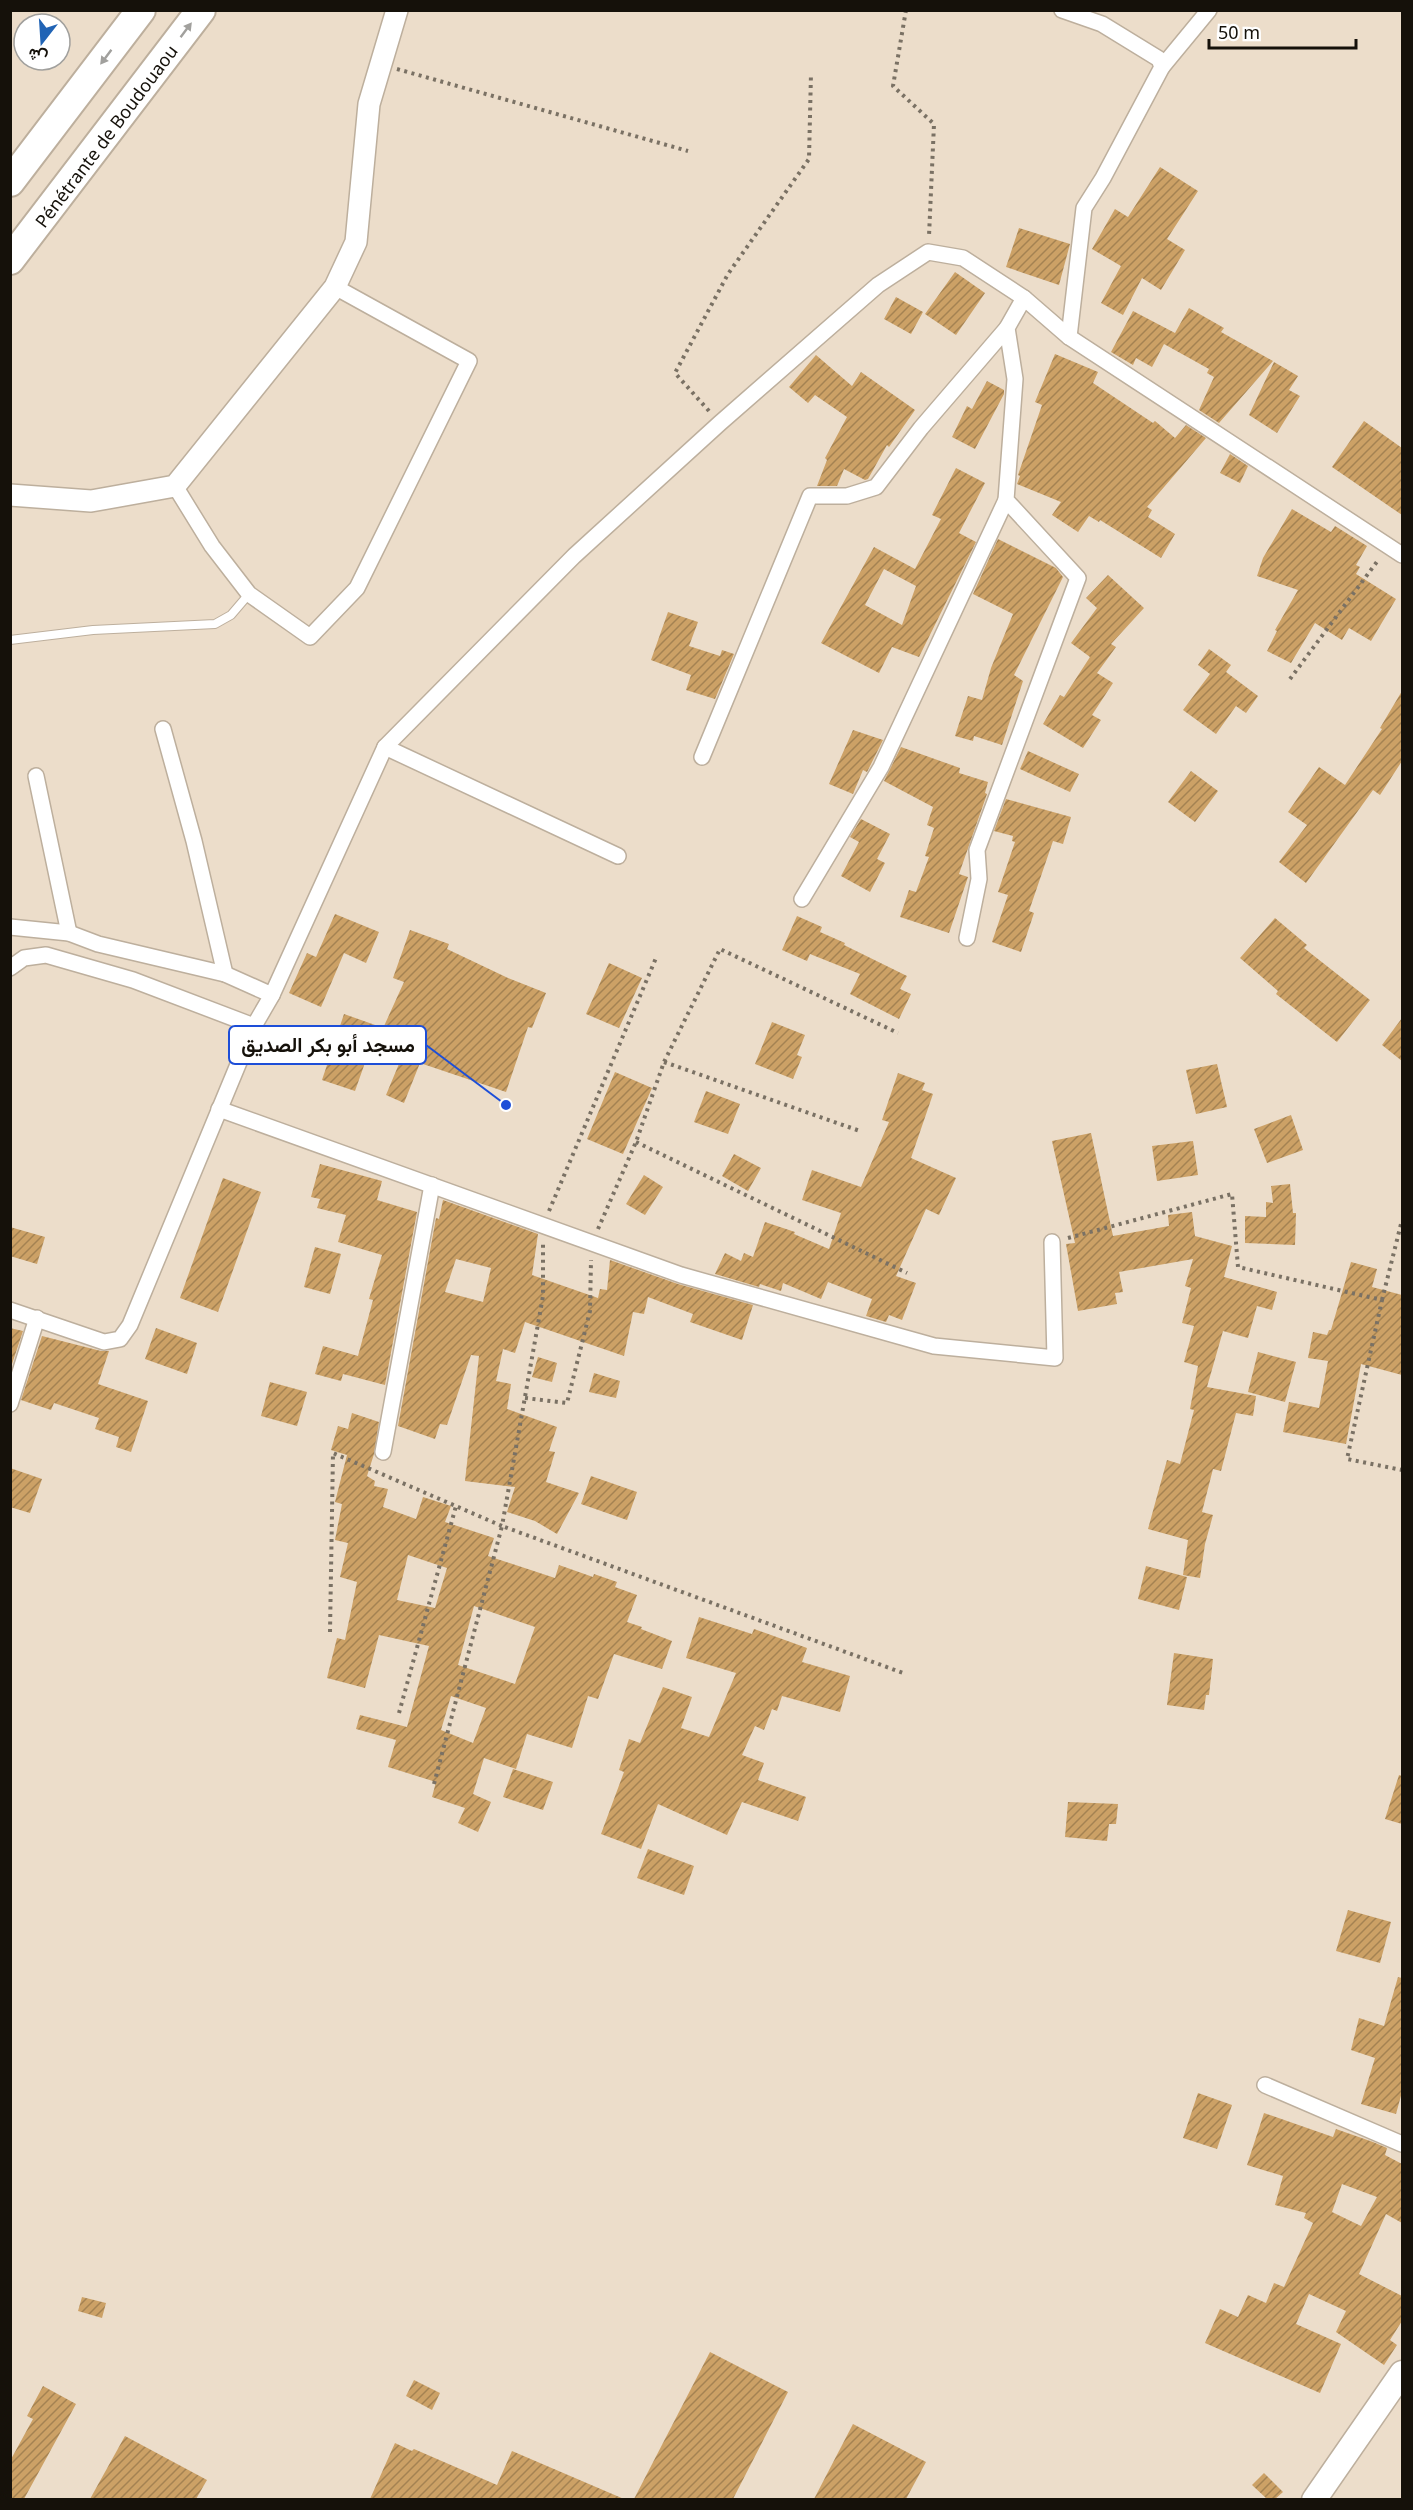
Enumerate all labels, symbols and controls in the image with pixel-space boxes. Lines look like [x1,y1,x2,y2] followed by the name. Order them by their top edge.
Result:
[12,12,72,72] north arrow
[1209,12,1356,50] scale bar
[1218,20,1260,44] text: 50 m
[180,22,192,38] one-way arrow
[29,40,183,232] street label: Pénétrante de Boudouaou
[25,43,50,70] text: ش
[100,49,112,65] one-way arrow
[229,1026,426,1064] callout: مسجد أبو بكر الصديق
[241,1031,415,1058] text: مسجد أبو بكر الصديق

